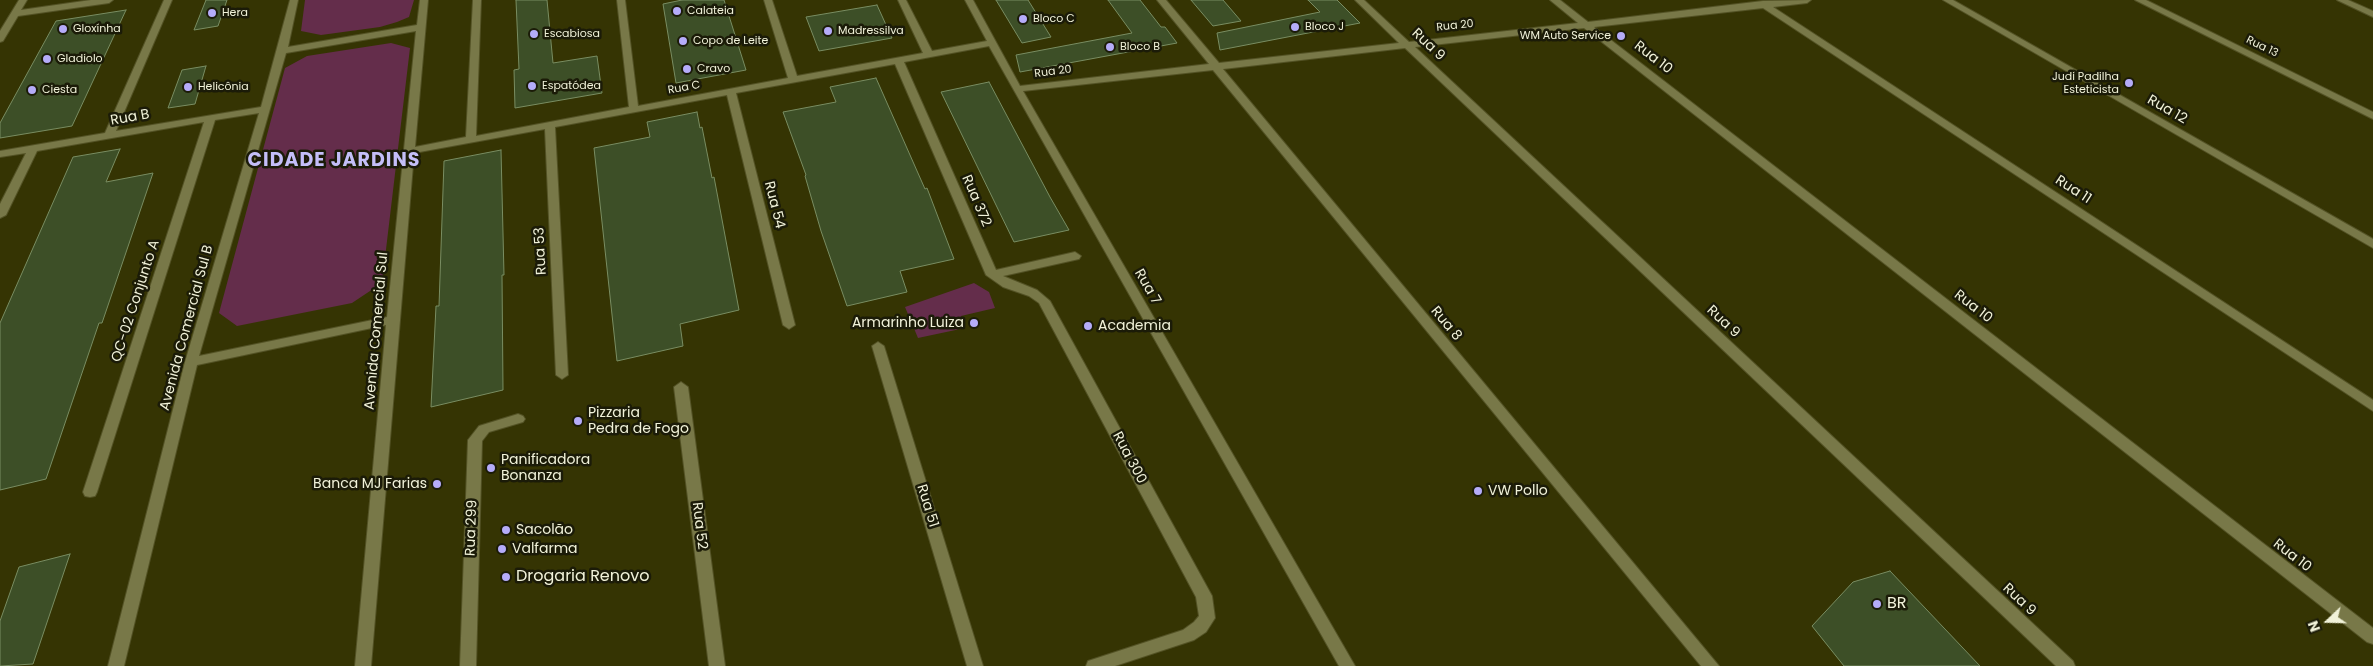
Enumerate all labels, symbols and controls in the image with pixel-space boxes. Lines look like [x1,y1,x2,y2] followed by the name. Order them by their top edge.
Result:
[687,4,734,18] place label: Calateia
[671,5,683,17] marker: Calateia
[222,6,248,20] place label: Hera
[206,7,218,19] marker: Hera
[1033,12,1075,26] place label: Bloco C
[1017,13,1029,25] marker: Bloco C
[1436,17,1474,35] street label: Rua 20
[1305,20,1344,34] place label: Bloco J
[1289,21,1301,33] marker: Bloco J
[73,22,121,36] place label: Gloxínha
[57,23,69,35] marker: Gloxínha
[838,24,904,38] place label: Madressilva
[822,25,834,37] marker: Madressilva
[1408,25,1448,65] street label: Rua 9
[544,27,600,41] place label: Escabiosa
[528,28,540,40] marker: Escabiosa
[1520,29,1611,43] place label: WM Auto Service
[1615,30,1627,42] marker: WM Auto Service
[693,34,768,48] place label: Copo de Leite
[2244,34,2280,60] street label: Rua 13
[677,35,689,47] marker: Copo de Leite
[1631,38,1675,78] street label: Rua 10
[1120,40,1160,54] place label: Bloco B
[1104,41,1116,53] marker: Bloco B
[57,52,103,66] place label: Gladiolo
[41,53,53,65] marker: Gladiolo
[697,62,730,76] place label: Cravo
[681,63,693,75] marker: Cravo
[1034,63,1072,81] street label: Rua 20
[2052,70,2119,96] place label: Judi Padilha Esteticista
[2123,77,2135,89] marker: Judi Padilha Esteticista
[542,79,601,93] place label: Espatódea
[667,79,701,97] street label: Rua C
[198,80,249,94] place label: Helicônia
[526,80,538,92] marker: Espatódea
[182,81,194,93] marker: Helicônia
[42,83,77,97] place label: Ciesta
[26,84,38,96] marker: Ciesta
[2144,92,2190,128] street label: Rua 12
[109,106,151,130] street label: Rua B
[246,150,422,172] district label: CIDADE JARDINS
[2052,172,2094,208] street label: Rua 11
[958,173,994,229] street label: Rua 372
[760,180,788,230] street label: Rua 54
[531,227,551,275] street label: Rua 53
[108,238,164,364] street label: QC-02 Conjunto A
[157,243,217,413] street label: Avenida Comercial Sul B
[362,251,392,411] street label: Avenida Comercial Sul
[1130,266,1164,308] street label: Rua 7
[1951,287,1995,327] street label: Rua 10
[1703,302,1743,342] street label: Rua 9
[1427,303,1465,345] street label: Rua 8
[852,315,964,331] place label: Armarinho Luiza
[968,317,980,329] marker: Armarinho Luiza
[1098,318,1171,334] place label: Academia
[1082,320,1094,332] marker: Academia
[588,405,689,438] place label: Pizzaria Pedra de Fogo
[572,415,584,427] marker: Pizzaria Pedra de Fogo
[1108,429,1150,487] street label: Rua 300
[501,452,590,484] place label: Panificadora Bonanza
[485,462,497,474] marker: Panificadora Bonanza
[313,476,427,492] place label: Banca MJ Farias
[431,478,443,490] marker: Banca MJ Farias
[913,483,941,529] street label: Rua 51
[1488,483,1548,499] place label: VW Pollo
[1472,485,1484,497] marker: VW Pollo
[463,500,481,556] street label: Rua 299
[688,501,710,551] street label: Rua 52
[516,522,573,538] place label: Sacolão
[500,524,512,536] marker: Sacolão
[2270,536,2314,576] street label: Rua 10
[512,541,578,557] place label: Valfarma
[496,543,508,555] marker: Valfarma
[516,567,649,587] place label: Drogaria Renovo
[500,571,512,583] marker: Drogaria Renovo
[1999,580,2039,620] street label: Rua 9
[1887,594,1907,614] place label: BR
[2303,596,2353,646] north arrow
[1871,598,1883,610] marker: BR
[2303,618,2325,635] text: N

